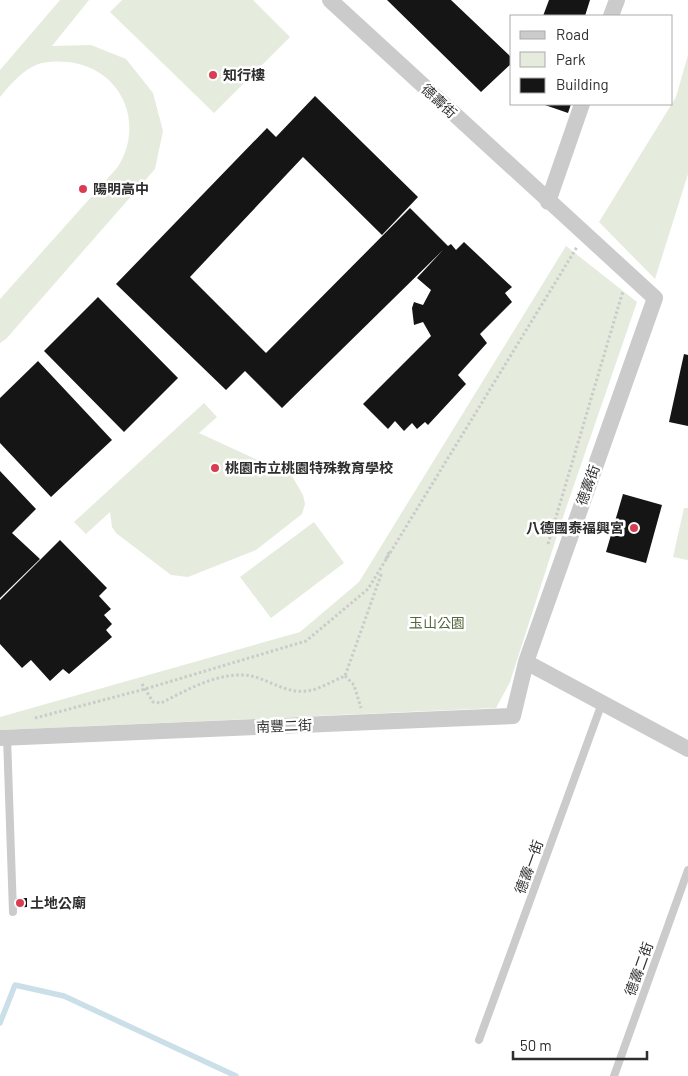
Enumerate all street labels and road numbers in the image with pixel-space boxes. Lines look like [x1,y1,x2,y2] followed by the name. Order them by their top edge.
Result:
[418,80,460,121] street label: 德壽街
[572,462,603,507] street label: 德壽街
[256,716,312,735] street label: 南豐二街
[511,838,546,896] street label: 德壽一街
[621,940,656,998] street label: 德壽二街

